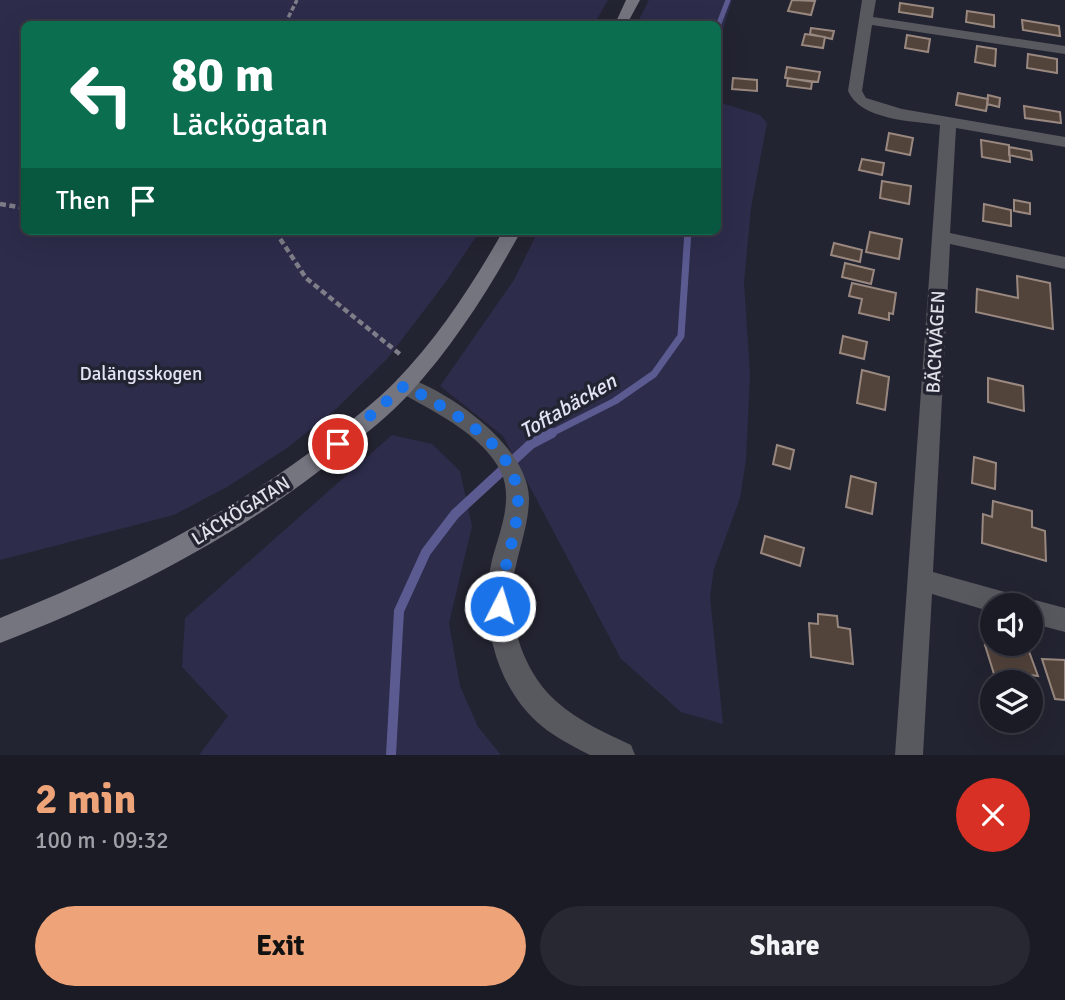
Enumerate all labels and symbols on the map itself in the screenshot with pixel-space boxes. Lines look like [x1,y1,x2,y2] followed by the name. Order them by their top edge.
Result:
[921,290,951,394] street label: BÄCKVÄGEN
[80,362,202,386] park label: Dalängsskogen
[515,368,621,444] water label: Toftabäcken
[308,414,368,474] pin
[187,471,295,551] street label: LÄCKÖGATAN
[463,569,537,643] position arrow

